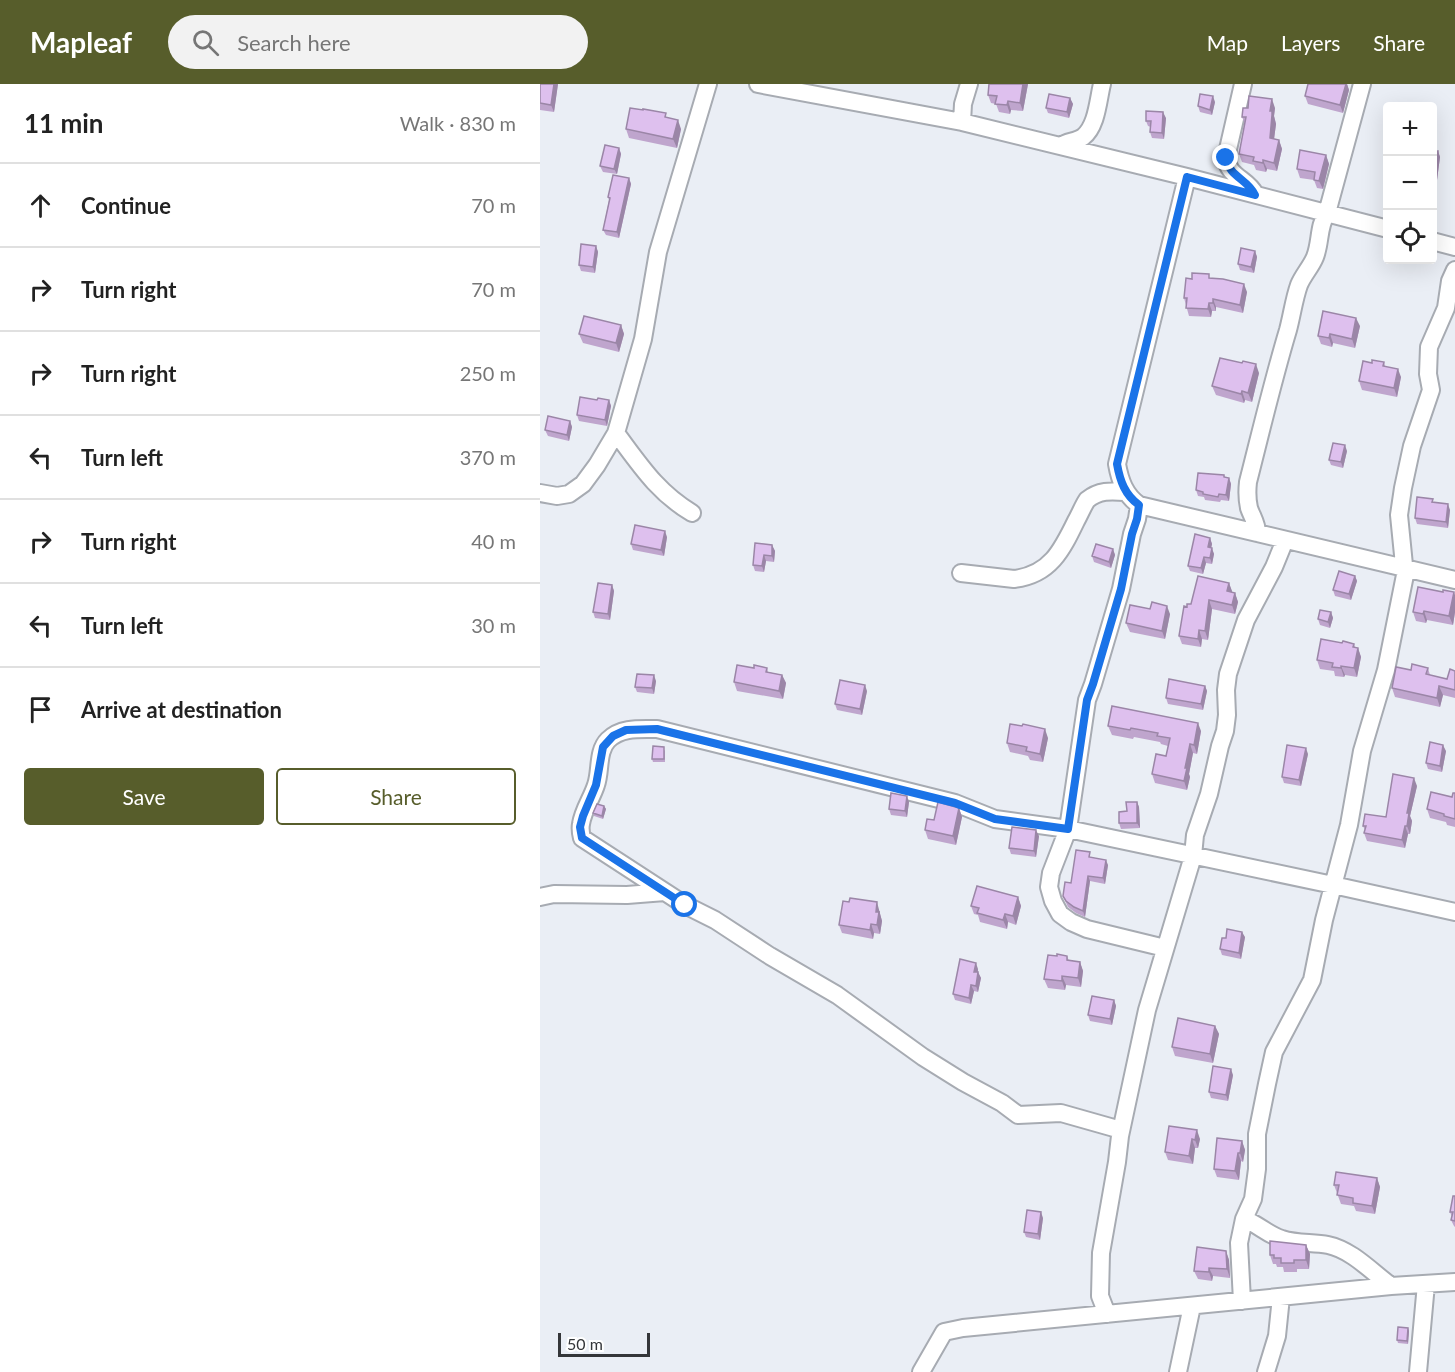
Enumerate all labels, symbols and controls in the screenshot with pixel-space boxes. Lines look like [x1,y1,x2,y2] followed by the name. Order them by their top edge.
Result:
[168,15,588,69] search box
[30,25,132,59] text: Mapleaf
[189,26,222,59] icon: search
[237,29,351,56] text: Search here
[1207,30,1248,55] text: Map
[1281,30,1340,55] text: Layers
[1373,30,1425,55] text: Share
[1383,102,1437,264] map controls
[1383,102,1437,156] button: +
[24,107,104,139] text: 11 min
[400,111,516,135] text: Walk · 830 m
[1212,144,1238,170] route end
[1383,156,1437,210] button: −
[24,189,57,222] icon: ahead
[81,192,171,219] text: Continue
[471,193,516,217] text: 70 m
[1383,210,1437,264] button: locate
[24,273,57,306] icon: right
[81,276,176,303] text: Turn right
[471,277,516,301] text: 70 m
[24,357,57,390] icon: right
[81,360,176,387] text: Turn right
[460,361,516,385] text: 250 m
[24,441,57,474] icon: left
[81,444,163,471] text: Turn left
[460,445,516,469] text: 370 m
[24,525,57,558] icon: right
[81,528,176,555] text: Turn right
[471,529,516,553] text: 40 m
[24,609,57,642] icon: left
[81,612,163,639] text: Turn left
[471,613,516,637] text: 30 m
[24,693,57,726] icon: arrive
[81,696,282,723] text: Arrive at destination
[24,768,264,825] button: Save
[276,768,516,825] button: Share
[671,891,697,917] route start
[558,1330,650,1358] scale bar
[567,1334,603,1353] text: 50 m

